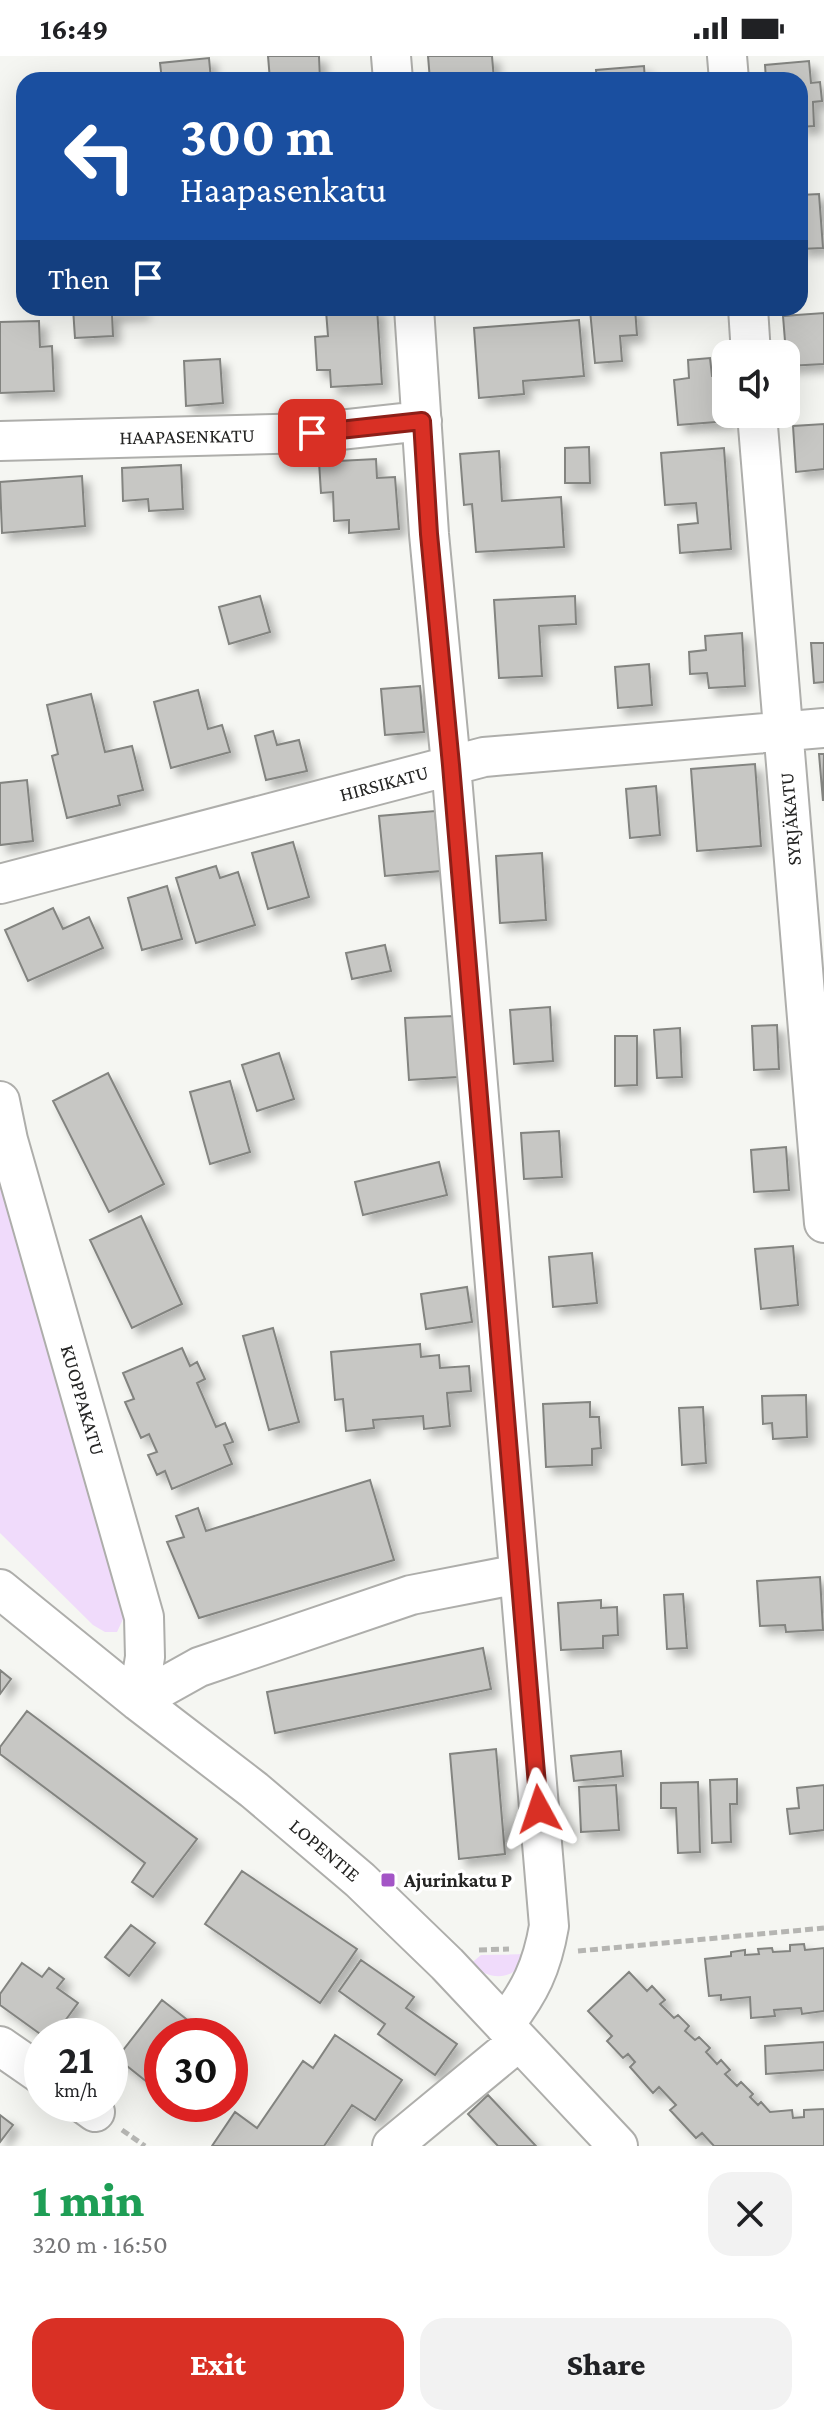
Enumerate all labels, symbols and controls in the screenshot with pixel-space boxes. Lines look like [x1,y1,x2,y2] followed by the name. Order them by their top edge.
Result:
[40,12,108,45] text: 16:49
[48,104,152,208] icon: left
[180,105,334,167] text: 300 m
[180,170,386,210] text: Haapasenkatu
[126,256,170,300] icon: arrive
[48,262,110,295] text: Then
[712,340,800,428] map controls
[712,340,800,428] button: sound
[278,399,346,467] pin
[290,411,334,455] icon: arrive
[119,424,255,448] street label: HAAPASENKATU
[337,761,431,805] street label: HIRSIKATU
[775,771,806,867] street label: SYRJÄKATU
[57,1342,109,1458] street label: KUOPPAKATU
[497,1767,581,1851] position arrow
[285,1814,365,1886] street label: LOPENTIE
[403,1869,512,1892] place label: Ajurinkatu P
[379,1871,397,1889] marker: Ajurinkatu P
[144,2018,248,2122] speed limit sign: 30
[58,2037,94,2082] text: 21
[54,2079,98,2101] text: km/h
[708,2172,792,2256] button: close
[32,2173,144,2226] text: 1 min
[32,2230,168,2259] text: 320 m · 16:50
[32,2318,404,2410] button: Exit
[420,2318,792,2410] button: Share

